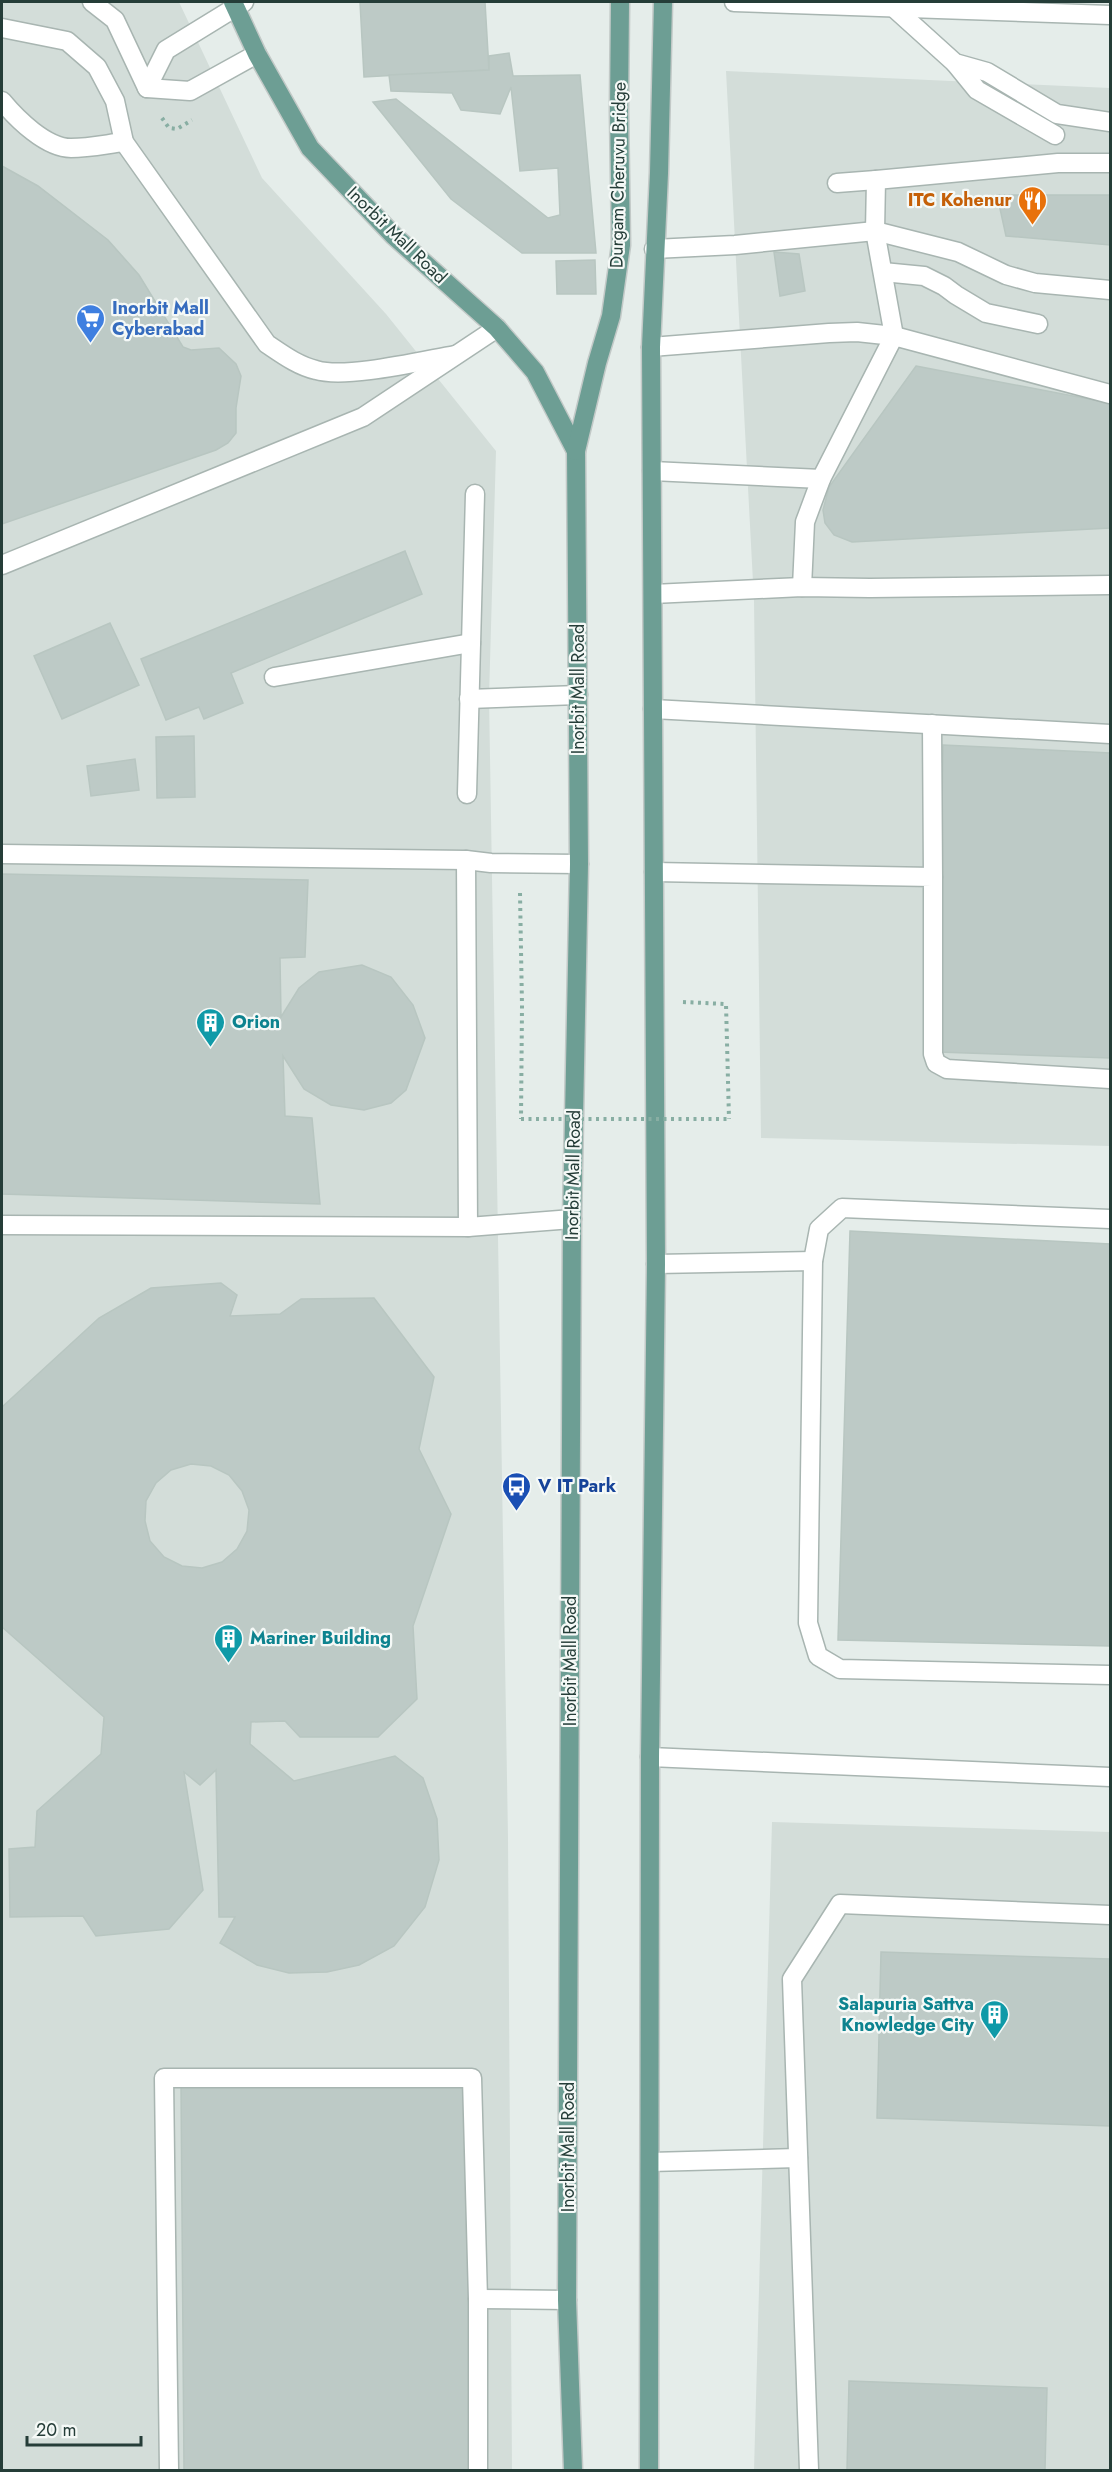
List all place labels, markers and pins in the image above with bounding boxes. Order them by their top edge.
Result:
restaurant icon: ITC Kohenur [1017,184,1049,226]
place label: ITC Kohenur [908,187,1013,213]
place label: Inorbit Mall Cyberabad [112,295,209,342]
supermarket icon: Inorbit Mall Cyberabad [75,302,107,344]
building icon: Orion [195,1006,227,1048]
place label: Orion [232,1009,280,1035]
bus stop icon: V IT Park [501,1470,533,1512]
place label: V IT Park [537,1473,617,1499]
building icon: Mariner Building [213,1622,245,1664]
place label: Mariner Building [250,1625,391,1651]
place label: Salapuria Sattva Knowledge City [838,1991,975,2038]
building icon: Salapuria Sattva Knowledge City [979,1998,1011,2040]

